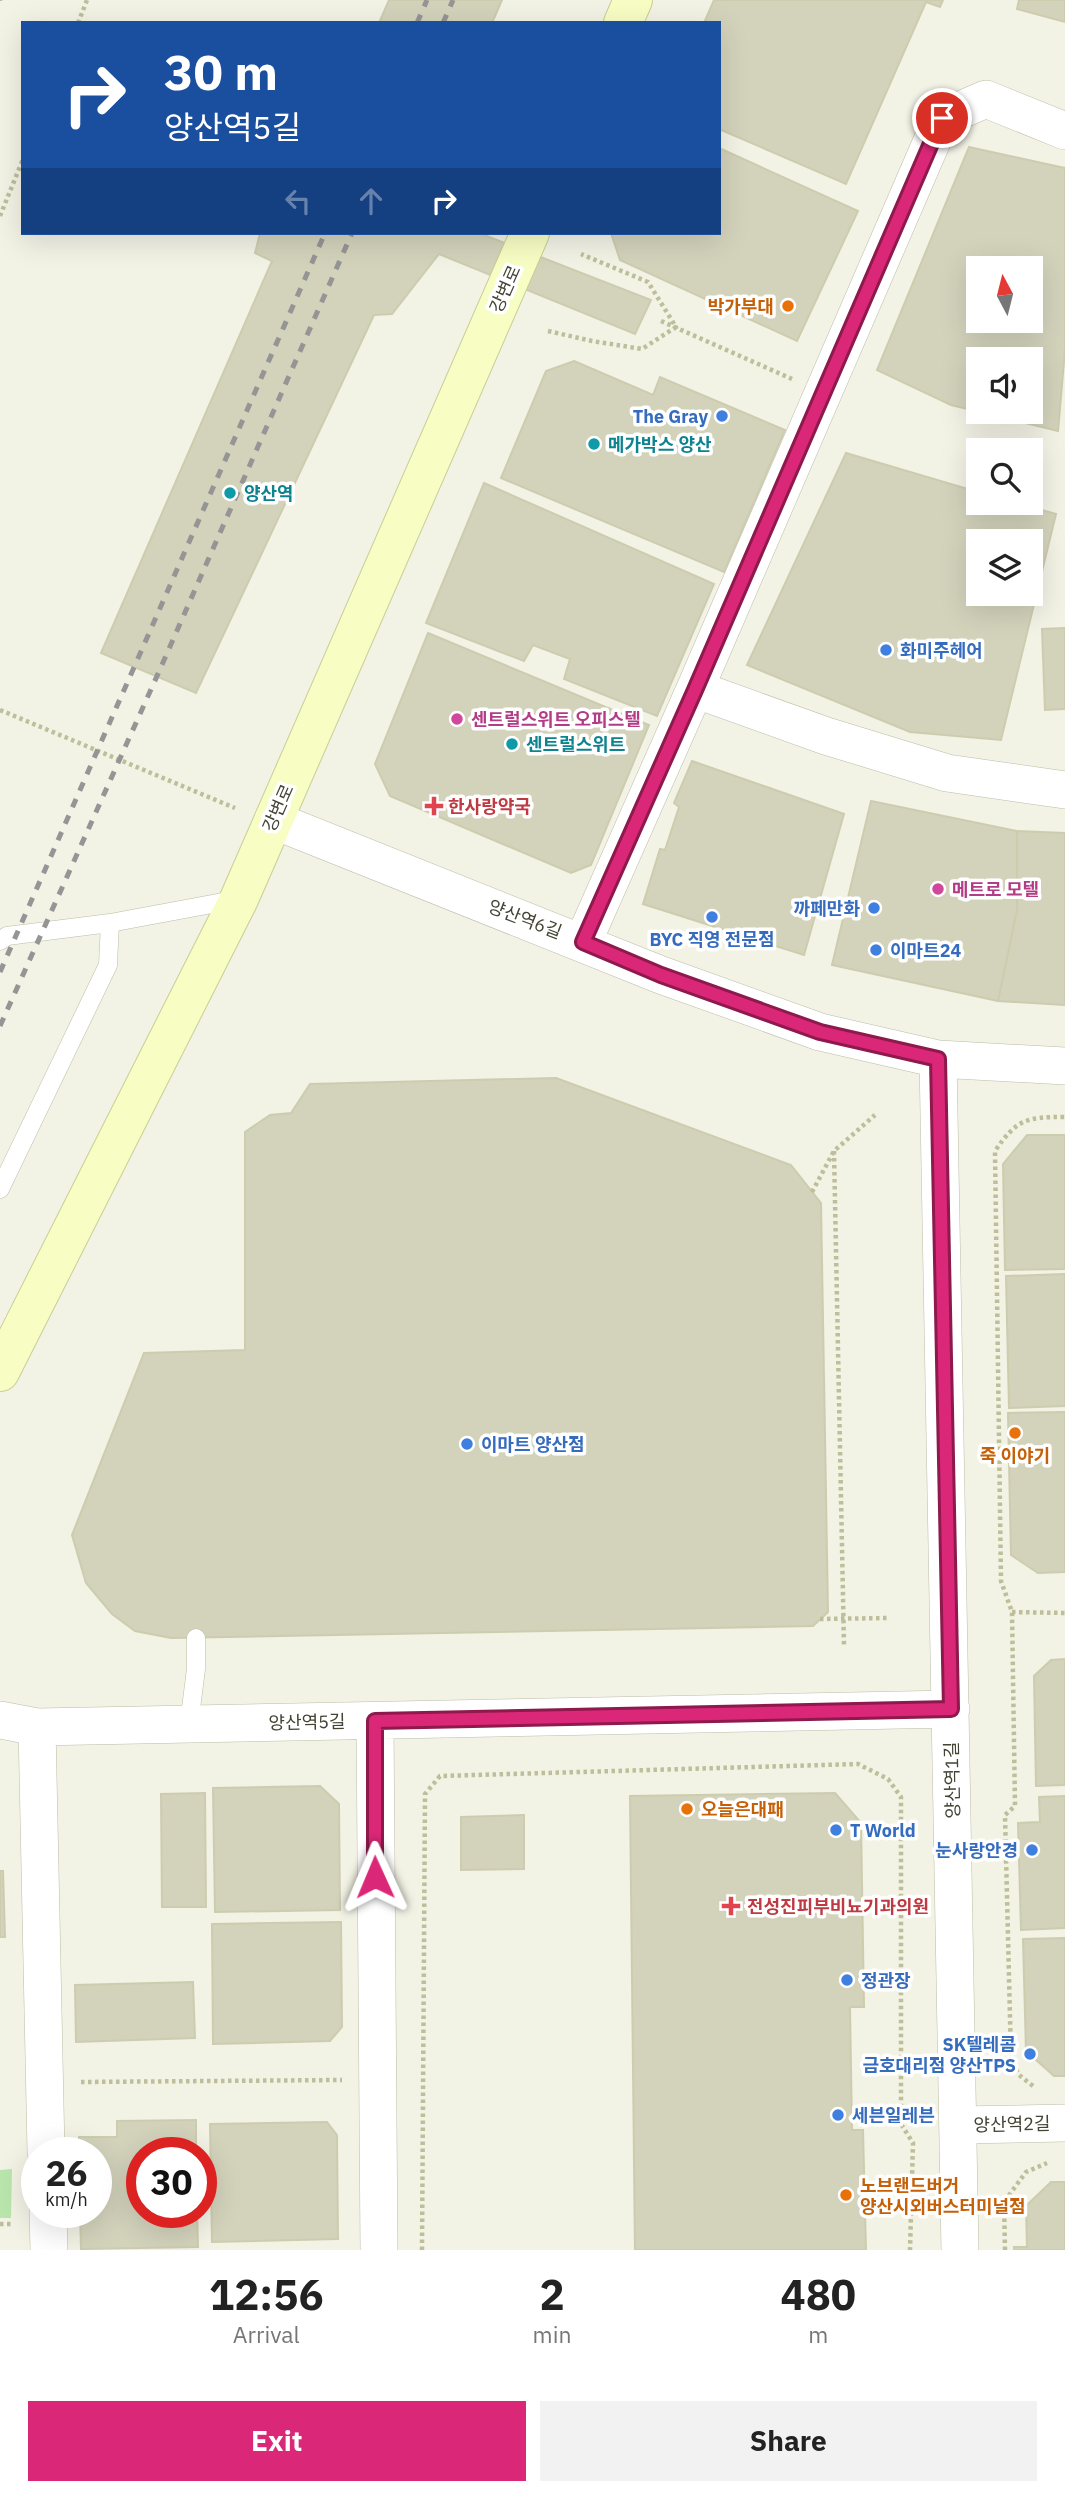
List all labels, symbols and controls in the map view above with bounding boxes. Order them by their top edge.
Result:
text: 30 m [164,40,278,103]
icon: right [49,49,140,140]
pin [912,88,972,148]
icon: arrive [923,99,961,137]
text: 양산역5길 [164,106,301,148]
icon: left [279,182,317,220]
icon: ahead [352,182,390,220]
icon: right [425,182,463,220]
north arrow [966,256,1043,332]
map controls [966,256,1043,606]
street label: 강변로 [484,262,526,316]
place label: 박가부대 [708,295,774,318]
marker: 박가부대 [780,298,796,314]
button: sound [966,347,1043,424]
place label: The Gray [633,405,708,428]
marker: The Gray [714,408,730,424]
place label: 메가박스 양산 [608,433,712,456]
marker: 메가박스 양산 [586,436,602,452]
button: search [966,438,1043,515]
place label: 양산역 [244,482,294,505]
marker: 양산역 [222,485,238,501]
button: layers [966,529,1043,606]
place label: 화미주헤어 [900,639,983,662]
marker: 화미주헤어 [878,642,894,658]
place label: 센트럴스위트 오피스텔 [471,708,641,731]
marker: 센트럴스위트 오피스텔 [449,711,465,727]
place label: 센트럴스위트 [526,733,625,756]
marker: 센트럴스위트 [504,736,520,752]
street label: 강변로 [257,781,299,835]
place label: 한사랑약국 [448,795,531,818]
marker: 한사랑약국 [426,798,442,814]
place label: 메트로 모텔 [952,878,1039,901]
marker: 메트로 모텔 [930,881,946,897]
street label: 양산역6길 [485,894,565,944]
place label: 까페만화 [794,897,860,920]
marker: 까페만화 [866,900,882,916]
marker: BYC 직영 전문점 [704,909,720,925]
place label: BYC 직영 전문점 [649,928,775,951]
place label: 이마트24 [890,939,961,962]
marker: 이마트24 [868,942,884,958]
marker: 죽 이야기 [1007,1425,1023,1441]
place label: 이마트 양산점 [481,1433,585,1456]
marker: 이마트 양산점 [459,1436,475,1452]
place label: 죽 이야기 [980,1444,1050,1467]
street label: 양산역5길 [268,1710,346,1734]
street label: 양산역1길 [940,1741,964,1819]
place label: 오늘은대패 [701,1798,784,1821]
marker: 오늘은대패 [679,1801,695,1817]
place label: T World [850,1819,916,1842]
marker: T World [828,1822,844,1838]
place label: 눈사랑안경 [935,1839,1018,1862]
position arrow [338,1840,412,1914]
marker: 눈사랑안경 [1024,1842,1040,1858]
place label: 전성진피부비뇨기과의원 [747,1895,929,1918]
marker: 전성진피부비뇨기과의원 [721,1896,741,1916]
place label: 정관장 [861,1969,911,1992]
marker: 정관장 [839,1972,855,1988]
place label: SK텔레콤 금호대리점 양산TPS [862,2033,1016,2077]
marker: SK텔레콤 금호대리점 양산TPS [1022,2046,1038,2062]
place label: 세븐일레븐 [852,2104,935,2127]
marker: 세븐일레븐 [830,2107,846,2123]
street label: 양산역2길 [973,2112,1051,2136]
speed limit sign: 30 [126,2137,217,2228]
text: 26 [45,2150,88,2196]
place label: 노브랜드버거 양산시외버스터미널점 [860,2174,1026,2218]
marker: 노브랜드버거 양산시외버스터미널점 [838,2187,854,2203]
text: km/h [45,2188,88,2211]
text: 12:56 [209,2267,324,2322]
text: 2 [539,2267,565,2322]
text: 480 [780,2267,856,2322]
text: Arrival [233,2319,300,2349]
text: min [533,2319,571,2349]
text: m [808,2319,828,2349]
button: Exit [28,2401,526,2481]
button: Share [540,2401,1037,2481]

